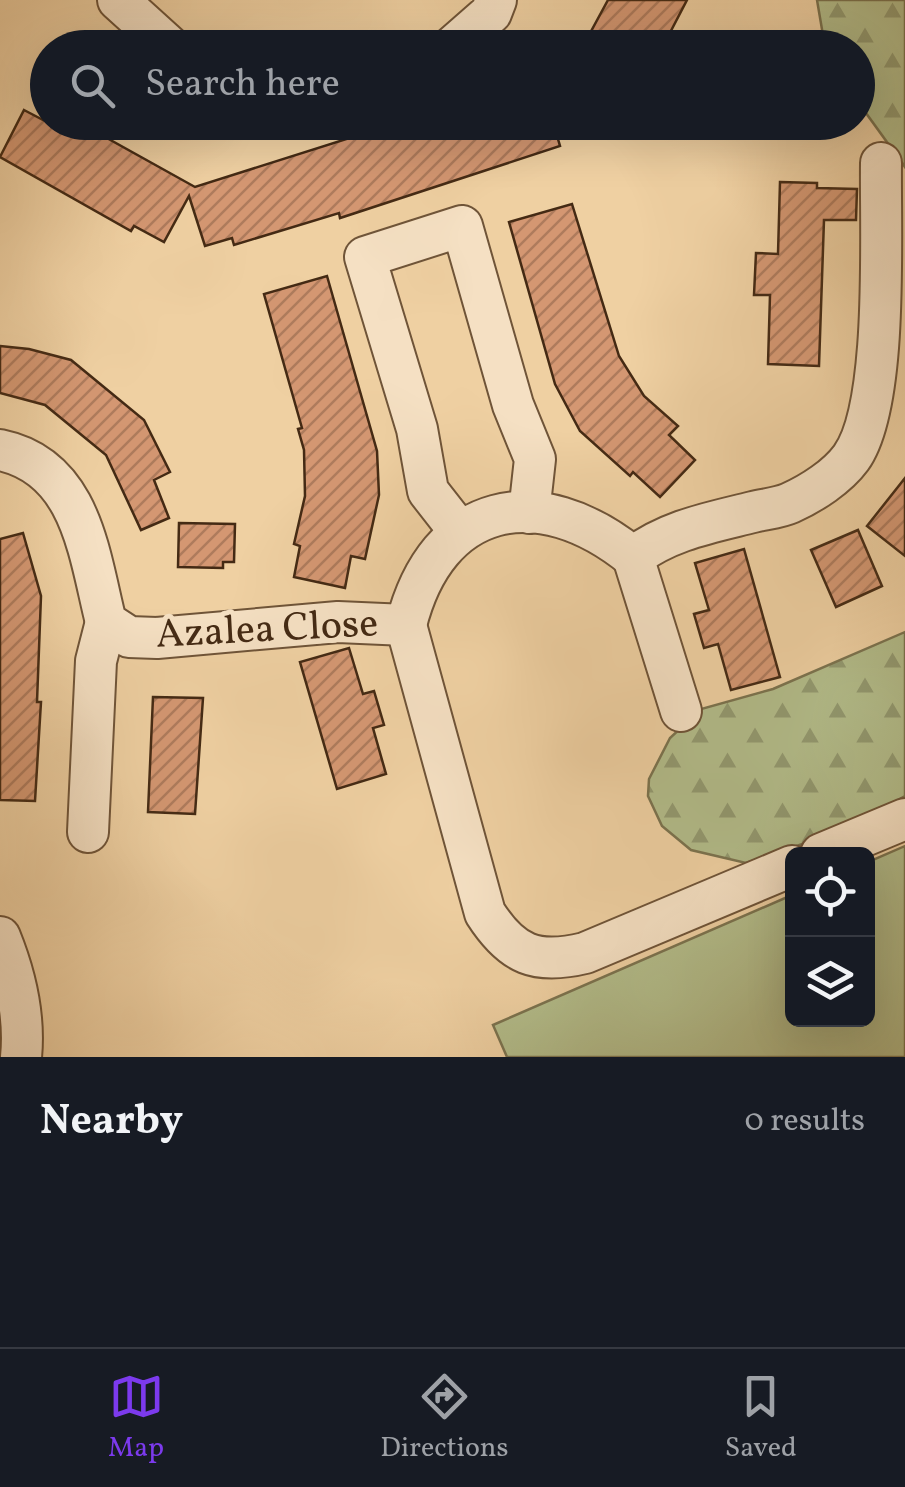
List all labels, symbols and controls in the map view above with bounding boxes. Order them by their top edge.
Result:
search box [30,30,875,140]
icon: search [65,58,120,113]
text: Search here [145,59,340,112]
street label: Azalea Close [154,597,380,665]
map controls [785,847,875,1027]
button: locate [785,847,875,937]
button: layers [785,937,875,1027]
text: Nearby [40,1093,183,1152]
text: 0 results [745,1100,865,1144]
tab: Map [108,1369,164,1468]
tab: Directions [380,1369,509,1468]
tab: Saved [725,1369,797,1468]

